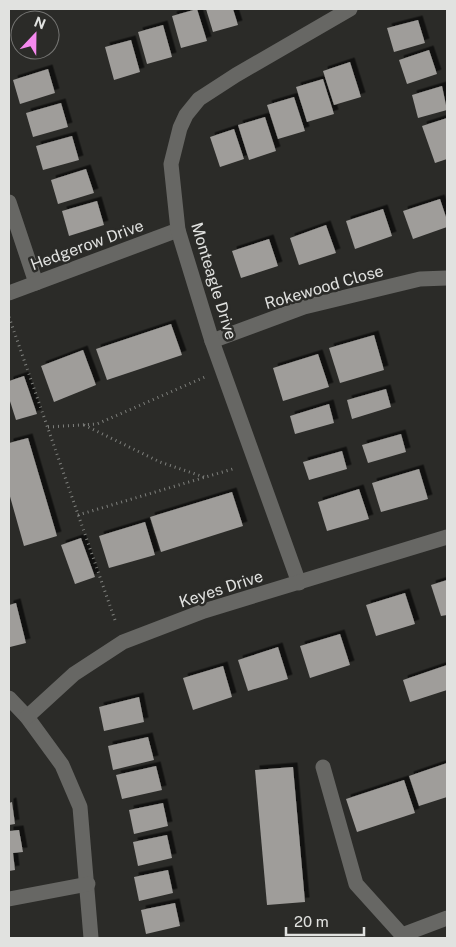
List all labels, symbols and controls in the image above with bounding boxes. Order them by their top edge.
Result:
north arrow [10,10,60,60]
text: N [32,13,48,32]
street label: Hedgerow Drive [28,216,146,274]
street label: Monteagle Drive [187,220,241,342]
street label: Rokewood Close [262,261,386,313]
street label: Keyes Drive [177,567,265,611]
scale bar [286,904,364,936]
text: 20 m [294,913,329,930]

